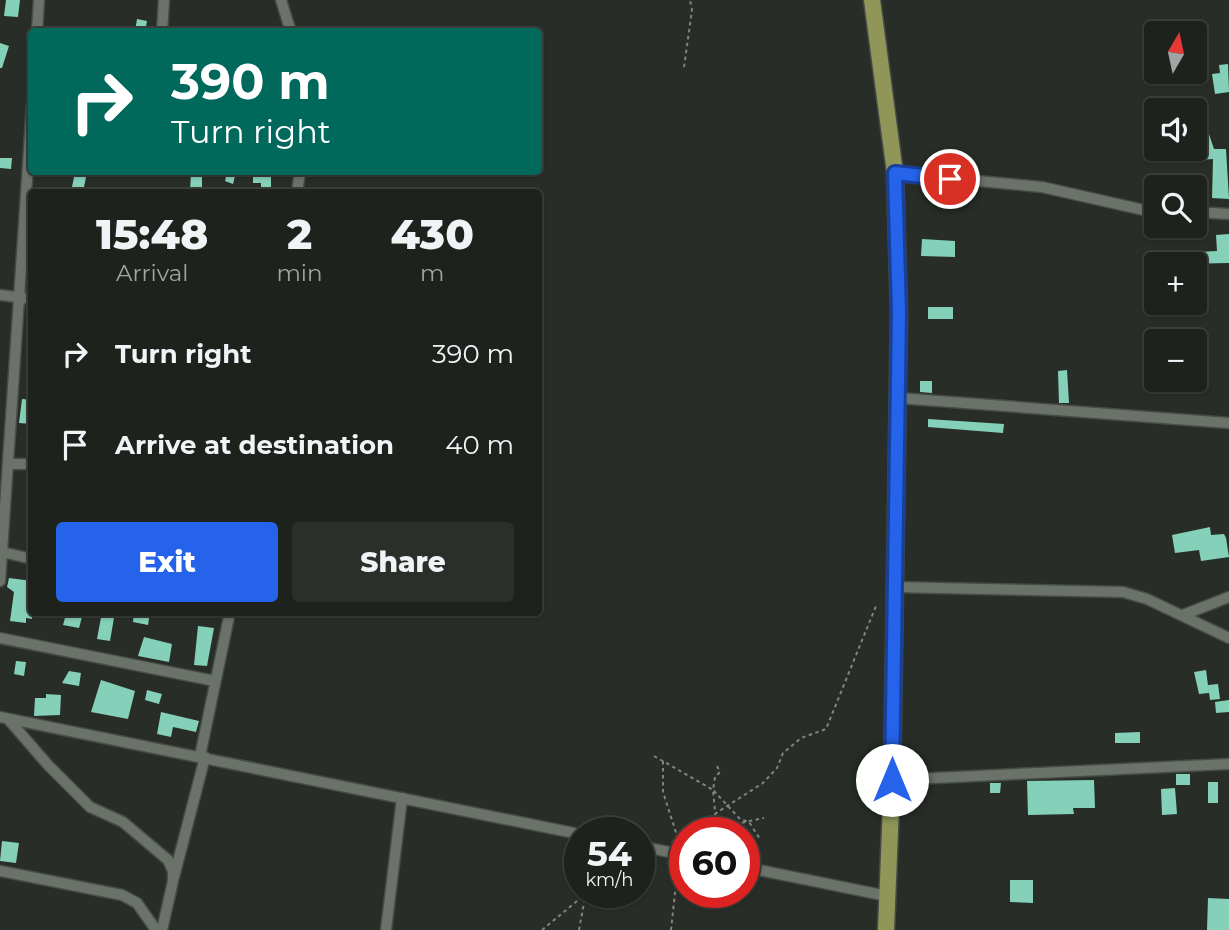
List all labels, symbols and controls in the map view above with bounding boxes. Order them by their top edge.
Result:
north arrow [1144,21,1208,84]
map controls [1144,21,1207,392]
text: 390 m [171,52,330,111]
icon: right [56,56,147,147]
button: sound [1144,98,1207,161]
text: Turn right [171,112,331,151]
pin [920,149,980,209]
icon: arrive [931,160,969,198]
button: search [1144,175,1207,238]
text: 15:48 [96,208,208,260]
text: 2 [287,208,312,260]
text: 430 [391,208,474,260]
button: + [1144,252,1207,315]
text: Arrival [116,259,188,287]
text: min [276,259,323,287]
text: m [420,259,444,287]
button: − [1144,329,1207,392]
icon: right [56,335,94,373]
text: Turn right [115,338,251,370]
text: 390 m [432,338,514,370]
icon: arrive [56,426,94,464]
text: Arrive at destination [115,429,394,461]
text: 40 m [445,429,514,461]
button: Exit [56,522,278,602]
button: Share [292,522,514,602]
position arrow [855,743,929,817]
speed limit sign: 60 [669,817,760,908]
text: 54 [587,832,632,875]
text: km/h [585,869,634,891]

